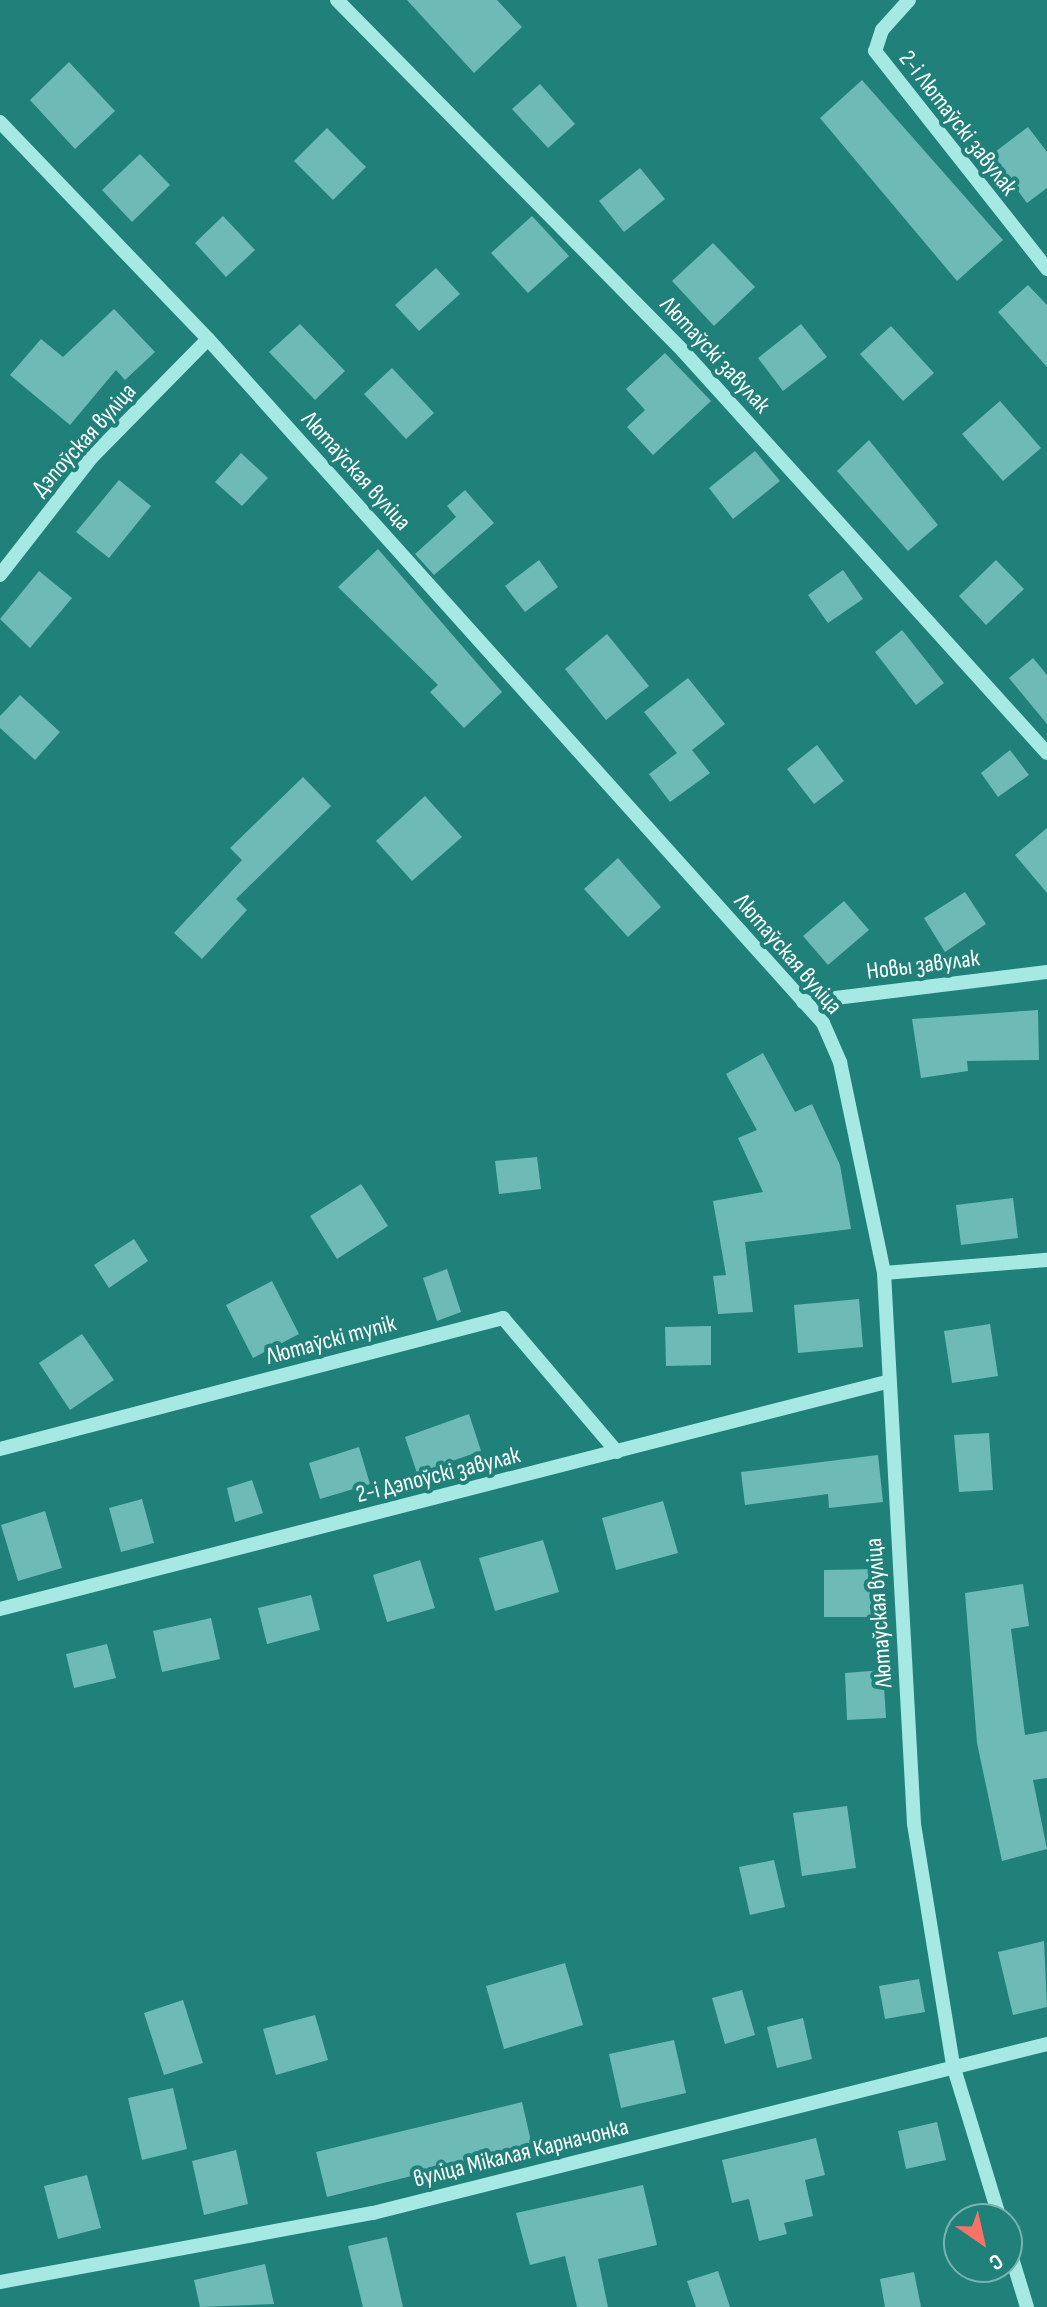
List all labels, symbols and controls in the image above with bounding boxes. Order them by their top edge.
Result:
street label: 2-і Лютаўскі завулак [893,45,1023,201]
street label: Лютаўскі завулак [654,291,776,419]
street label: Дэпоўская вуліца [26,377,142,503]
street label: Лютаўская вуліца [295,406,417,536]
street label: Лютаўская вуліца [728,888,848,1020]
street label: Новы завулак [865,944,981,986]
street label: Лютаўскі тупік [263,1309,399,1371]
street label: 2-і Дэпоўскі завулак [353,1441,523,1509]
street label: Лютаўская вуліца [859,1537,899,1689]
street label: вуліца Мікалая Карначонка [411,2112,631,2194]
north arrow [943,2203,1023,2283]
text: С [983,2247,1008,2276]

